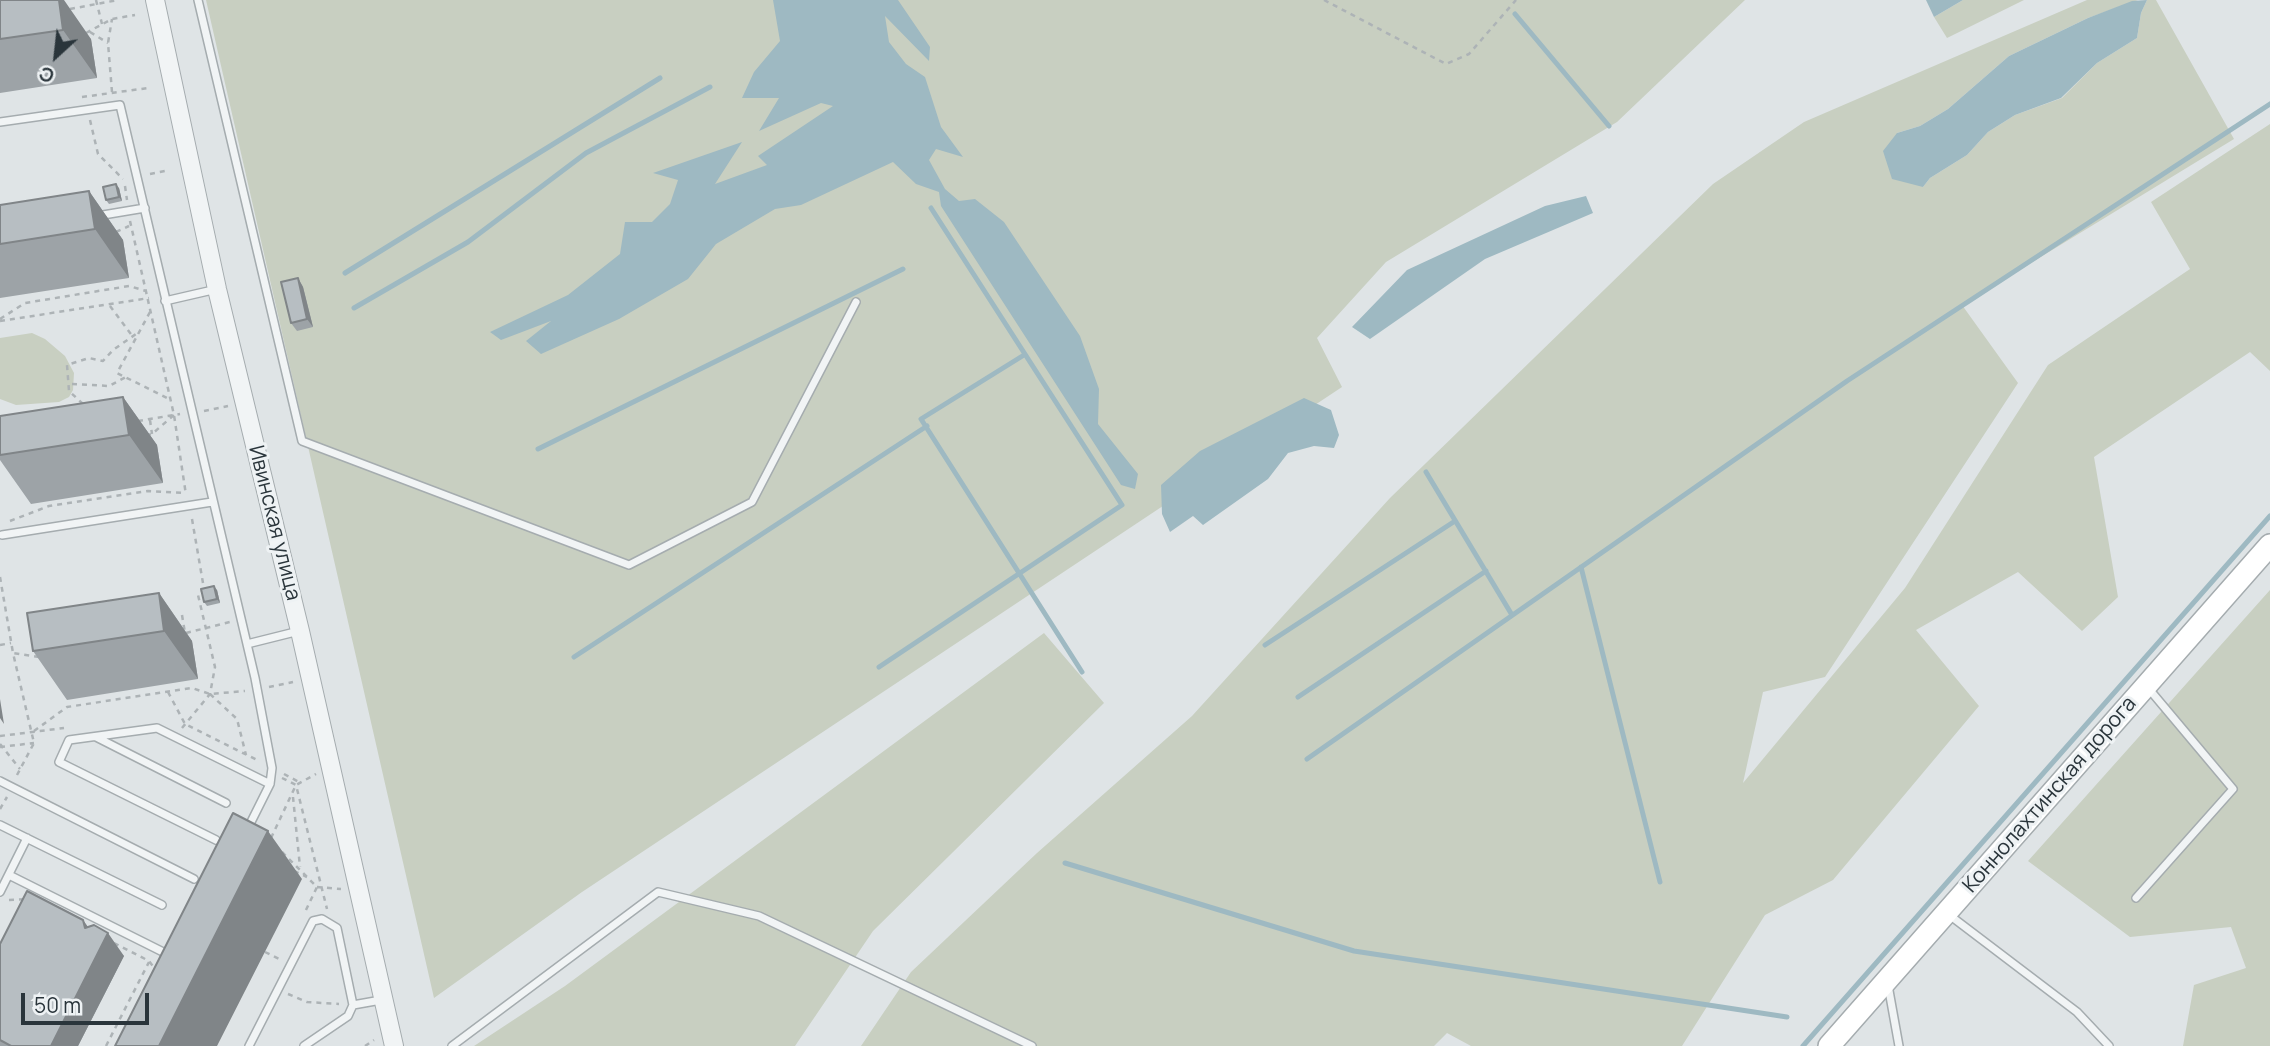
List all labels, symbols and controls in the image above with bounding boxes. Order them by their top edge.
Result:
north arrow [21,21,91,91]
text: С [34,60,59,89]
street label: Ивинская улица [243,443,305,603]
street label: Коннолахтинская дорога [1958,692,2142,898]
scale bar [24,979,152,1023]
text: 50 m [34,991,81,1019]

